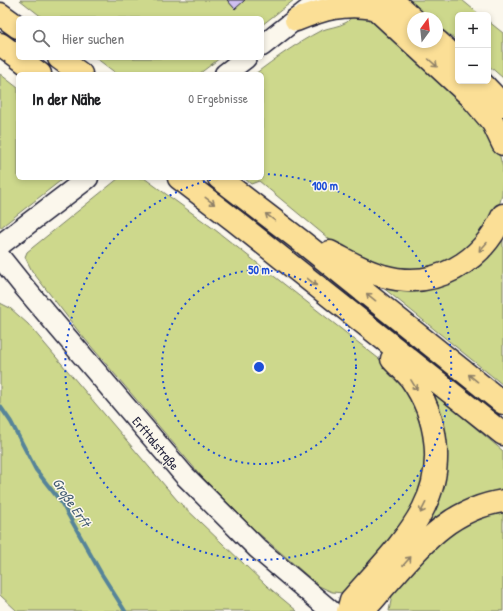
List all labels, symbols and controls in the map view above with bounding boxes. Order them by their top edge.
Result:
north arrow [407,12,443,48]
map controls [455,12,491,84]
button: + [455,12,491,48]
search box [16,16,264,60]
icon: search [30,27,52,49]
text: Hier suchen [62,28,124,49]
button: − [455,48,491,84]
one-way arrow [428,58,438,67]
text: In der Nähe [32,87,101,110]
text: 0 Ergebnisse [188,89,248,107]
text: 100 m [312,177,338,194]
one-way arrow [204,197,215,206]
one-way arrow [265,213,276,221]
one-way arrow [478,242,487,253]
text: 50 m [248,261,270,278]
one-way arrow [307,277,318,286]
one-way arrow [366,293,377,301]
centre of rings [252,360,266,374]
one-way arrow [467,374,478,383]
one-way arrow [410,379,418,390]
street label: Erfttalstraße [128,412,184,474]
water label: Große Erft [48,474,97,533]
one-way arrow [419,502,426,514]
one-way arrow [403,556,412,567]

